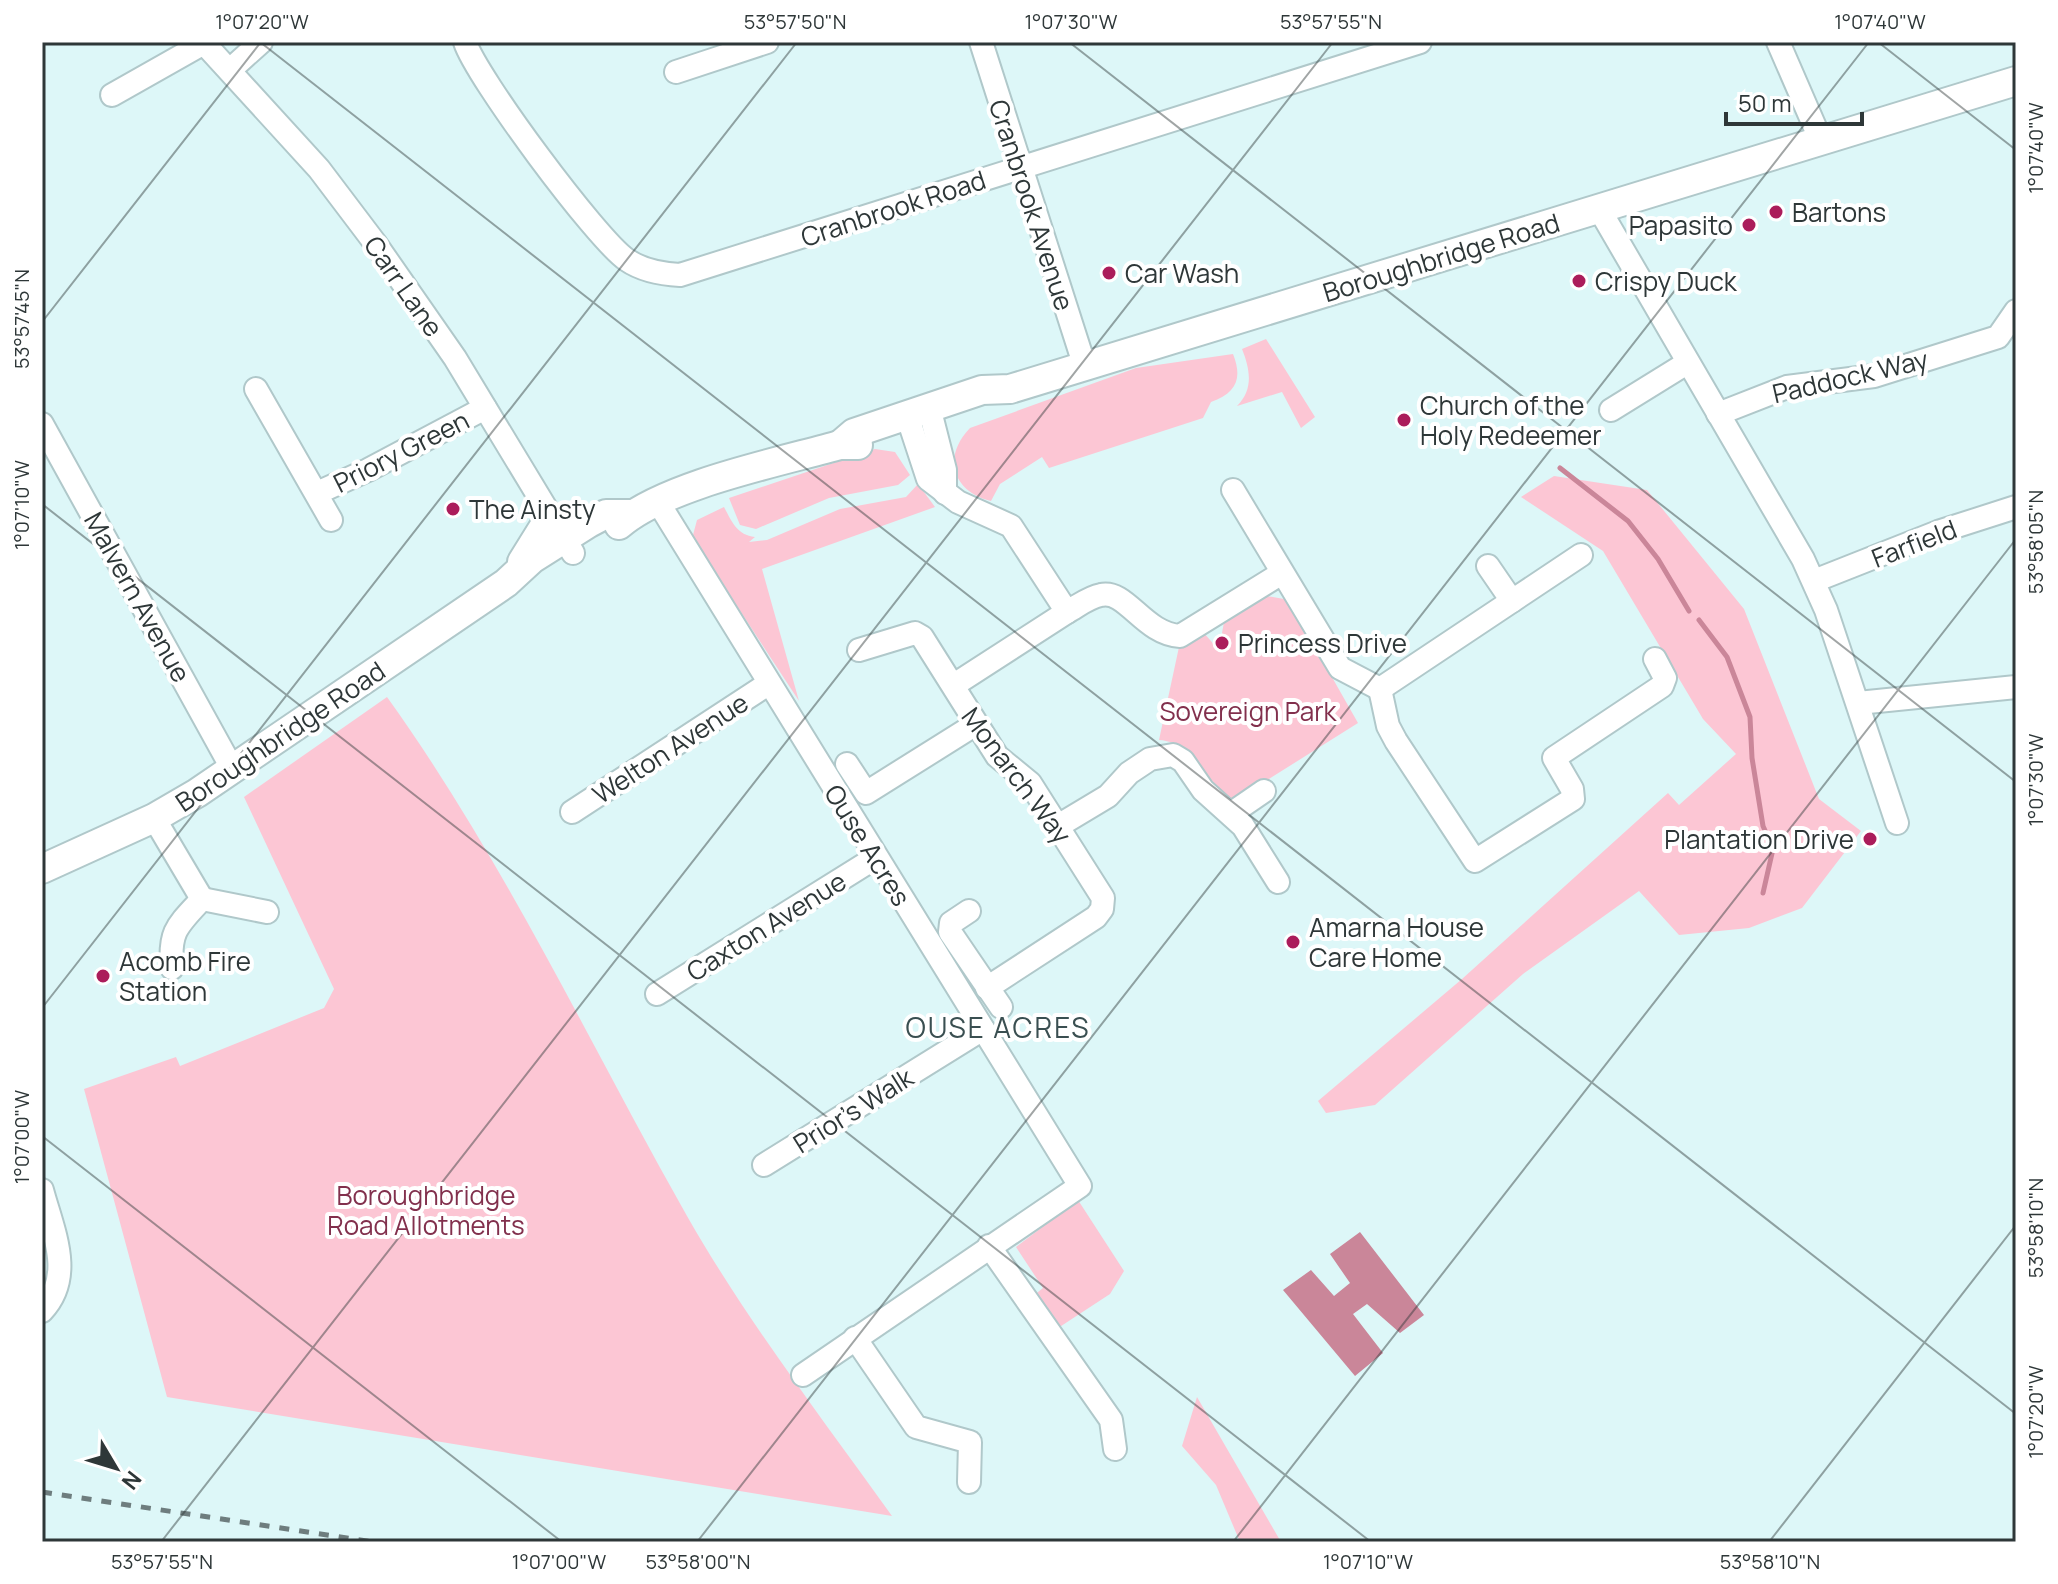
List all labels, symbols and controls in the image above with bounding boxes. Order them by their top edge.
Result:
text: 1°07'20"W [215,8,309,35]
text: 53°57'50"N [744,8,846,35]
text: 1°07'30"W [1024,8,1118,35]
text: 53°57'55"N [1280,8,1382,35]
text: 1°07'40"W [1834,8,1926,35]
scale bar [1726,76,1862,126]
text: 50 m [1738,86,1792,119]
street label: Cranbrook Avenue [981,95,1083,315]
text: 1°07'40"W [2022,102,2049,194]
street label: Cranbrook Road [796,161,990,255]
place label: Bartons [1792,194,1886,230]
marker: Bartons [1767,203,1785,221]
street label: Boroughbridge Road [1318,204,1564,310]
place label: Papasito [1629,207,1733,243]
marker: Papasito [1740,216,1758,234]
street label: Carr Lane [356,228,452,344]
place label: Car Wash [1125,255,1239,291]
place label: Crispy Duck [1595,263,1738,299]
marker: Car Wash [1100,264,1118,282]
text: 53°57'45"N [8,269,35,369]
marker: Crispy Duck [1570,272,1588,290]
street label: Paddock Way [1769,341,1932,411]
place label: Church of the Holy Redeemer [1420,387,1602,453]
street label: Priory Green [327,401,475,501]
marker: Church of the Holy Redeemer [1395,411,1413,429]
text: 1°07'10"W [8,460,35,550]
text: 53°58'05"N [2022,490,2049,594]
place label: The Ainsty [469,491,596,527]
marker: The Ainsty [444,500,462,518]
street label: Malvern Avenue [76,505,200,689]
street label: Farfield [1866,510,1962,576]
place label: Princess Drive [1238,625,1407,661]
marker: Princess Drive [1213,634,1231,652]
street label: Boroughbridge Road [168,652,392,820]
street label: Welton Avenue [585,684,755,812]
park label: Sovereign Park [1160,693,1338,729]
street label: Monarch Way [954,700,1080,851]
text: 1°07'30"W [2022,733,2049,827]
street label: Ouse Acres [816,777,920,913]
place label: Plantation Drive [1664,821,1854,857]
marker: Plantation Drive [1861,830,1879,848]
street label: Caxton Avenue [679,863,853,989]
place label: Amarna House Care Home [1309,909,1484,975]
marker: Amarna House Care Home [1284,933,1302,951]
place label: Acomb Fire Station [119,943,251,1009]
marker: Acomb Fire Station [94,967,112,985]
district label: OUSE ACRES [905,1008,1091,1046]
street label: Prior's Walk [786,1058,921,1161]
text: 1°07'00"W [8,1090,35,1184]
park label: Boroughbridge Road Allotments [327,1177,525,1243]
text: 53°58'10"N [2022,1178,2049,1278]
text: 1°07'20"W [2022,1365,2049,1459]
north arrow [76,1428,156,1508]
text: N [115,1465,148,1496]
text: 53°57'55"N [111,1548,213,1575]
text: 1°07'00"W [512,1548,606,1575]
text: 53°58'00"N [646,1548,750,1575]
text: 1°07'10"W [1323,1548,1413,1575]
text: 53°58'10"N [1720,1548,1820,1575]

